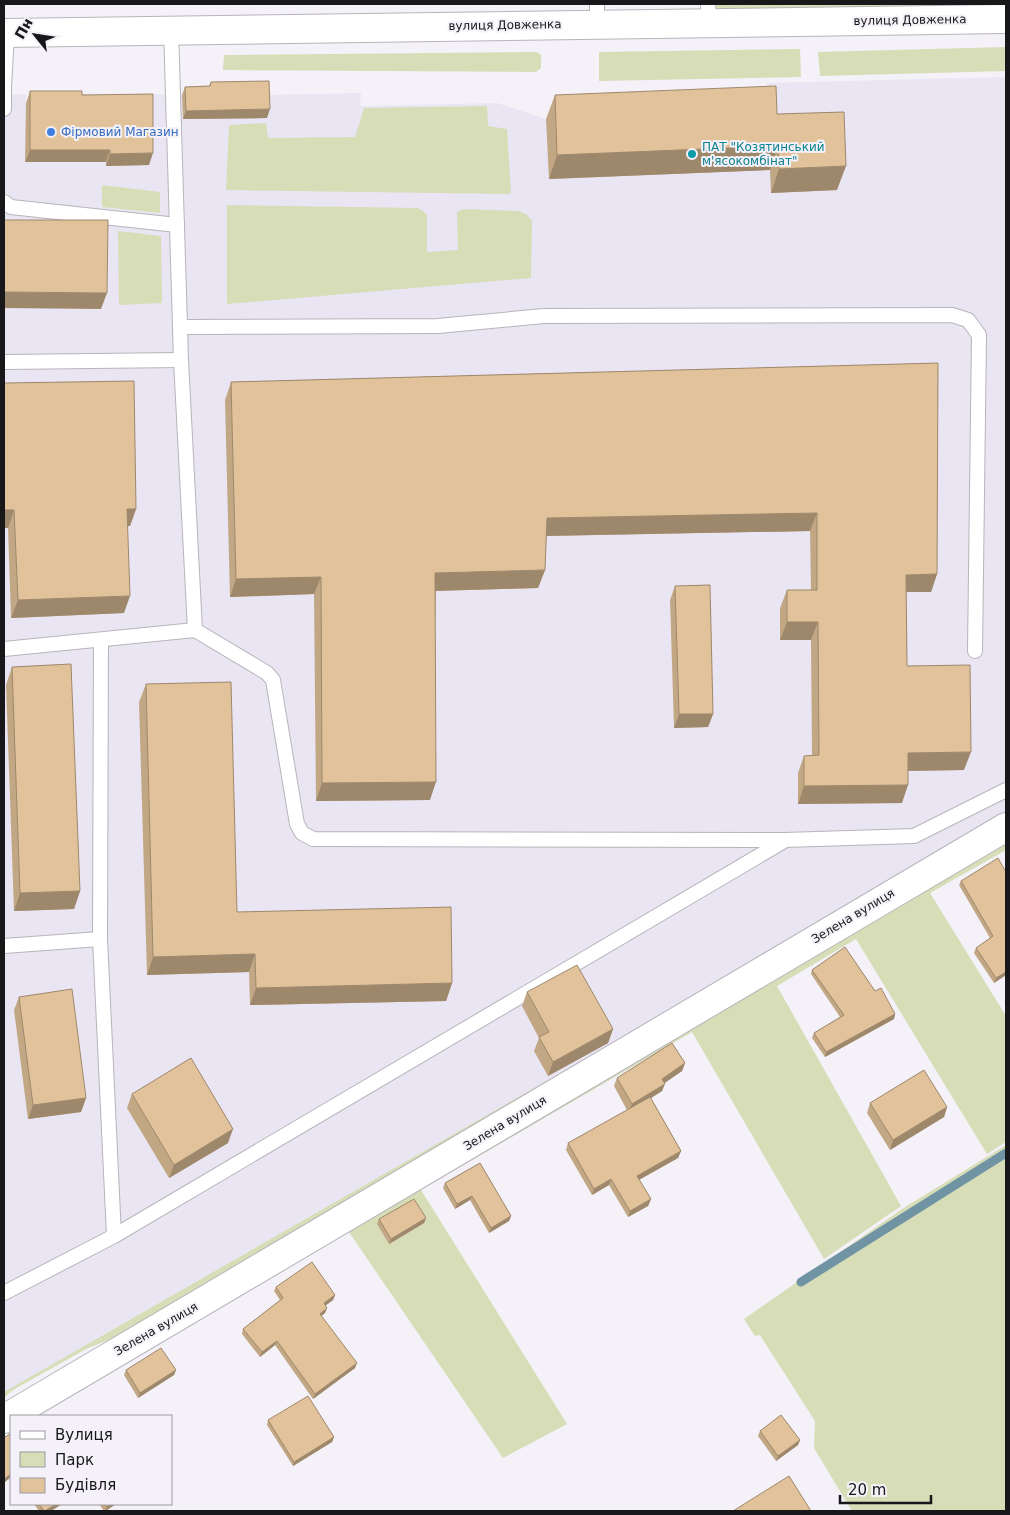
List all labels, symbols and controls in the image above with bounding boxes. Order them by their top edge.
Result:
north arrow [10,10,60,60]
street label: вулиця Довженка [853,12,967,28]
text: Пн [11,15,36,42]
street label: вулиця Довженка [448,17,562,33]
place label: Фірмовий Магазин [61,125,179,139]
marker: Фірмовий Магазин [45,126,57,138]
place label: ПАТ "Козятинський м'ясокомбінат" [702,140,825,168]
marker: ПАТ "Козятинський м'ясокомбінат" [686,148,698,160]
street label: Зелена вулиця [809,886,897,946]
street label: Зелена вулиця [461,1093,549,1153]
street label: Зелена вулиця [112,1299,200,1359]
legend [10,1415,172,1505]
text: Вулиця [55,1426,113,1444]
text: Парк [55,1451,94,1469]
scale bar [840,1472,931,1504]
text: Будівля [55,1476,116,1494]
text: 20 m [848,1481,886,1499]

